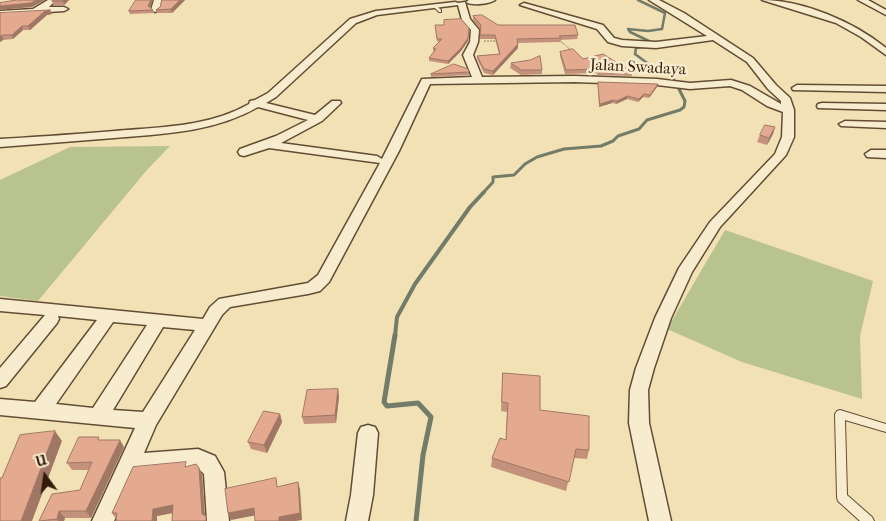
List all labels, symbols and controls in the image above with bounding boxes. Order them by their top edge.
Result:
street label: Jalan Swadaya [589,56,687,80]
north arrow [20,451,70,501]
text: U [34,451,49,471]

